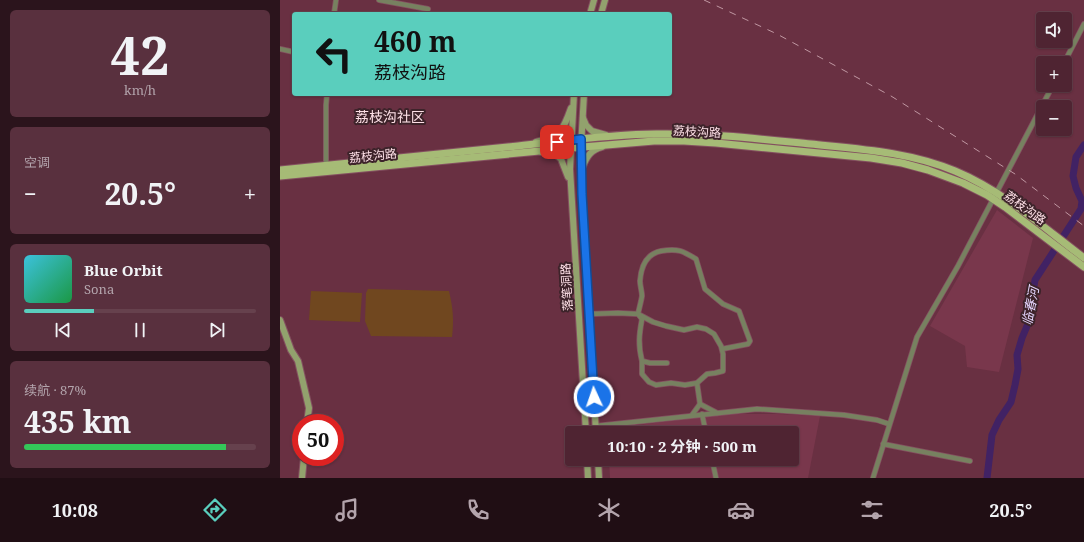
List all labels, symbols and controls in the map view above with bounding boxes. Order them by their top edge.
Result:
map controls [1036,12,1072,136]
button: sound [1036,12,1072,48]
text: 42 [111,19,169,90]
text: 460 m [374,22,456,60]
icon: left [308,28,360,80]
button: + [1036,56,1072,92]
text: 荔枝沟路 [374,60,446,84]
text: km/h [124,81,156,99]
button: − [1036,100,1072,136]
district label: 荔枝沟社区 [355,107,425,126]
street label: 荔枝沟路 [673,122,721,141]
pin [540,125,574,159]
icon: arrive [546,131,568,153]
street label: 荔枝沟路 [348,145,398,166]
text: 空调 [24,153,50,171]
text: 20.5° [104,173,176,214]
text: − [24,178,37,208]
text: + [244,178,256,208]
street label: 荔枝沟路 [1001,187,1050,229]
text: Blue Orbit [84,260,163,280]
street label: 落笔洞路 [557,263,576,311]
text: Sona [84,280,114,298]
water label: 临春河 [1017,282,1043,327]
icon: previous [52,319,74,341]
icon: pause [129,319,151,341]
icon: next [206,319,228,341]
position arrow [573,376,615,418]
text: 续航 · 87% [24,381,86,399]
text: 435 km [24,401,131,442]
speed limit sign: 50 [292,414,344,466]
text: 10:10 · 2 分钟 · 500 m [607,436,757,456]
icon: directions [201,496,229,524]
icon: music [333,496,361,524]
icon: phone [464,496,492,524]
icon: climate [595,496,623,524]
icon: car [727,496,755,524]
icon: filters [858,496,886,524]
text: 10:08 [52,498,98,522]
text: 20.5° [989,498,1032,522]

